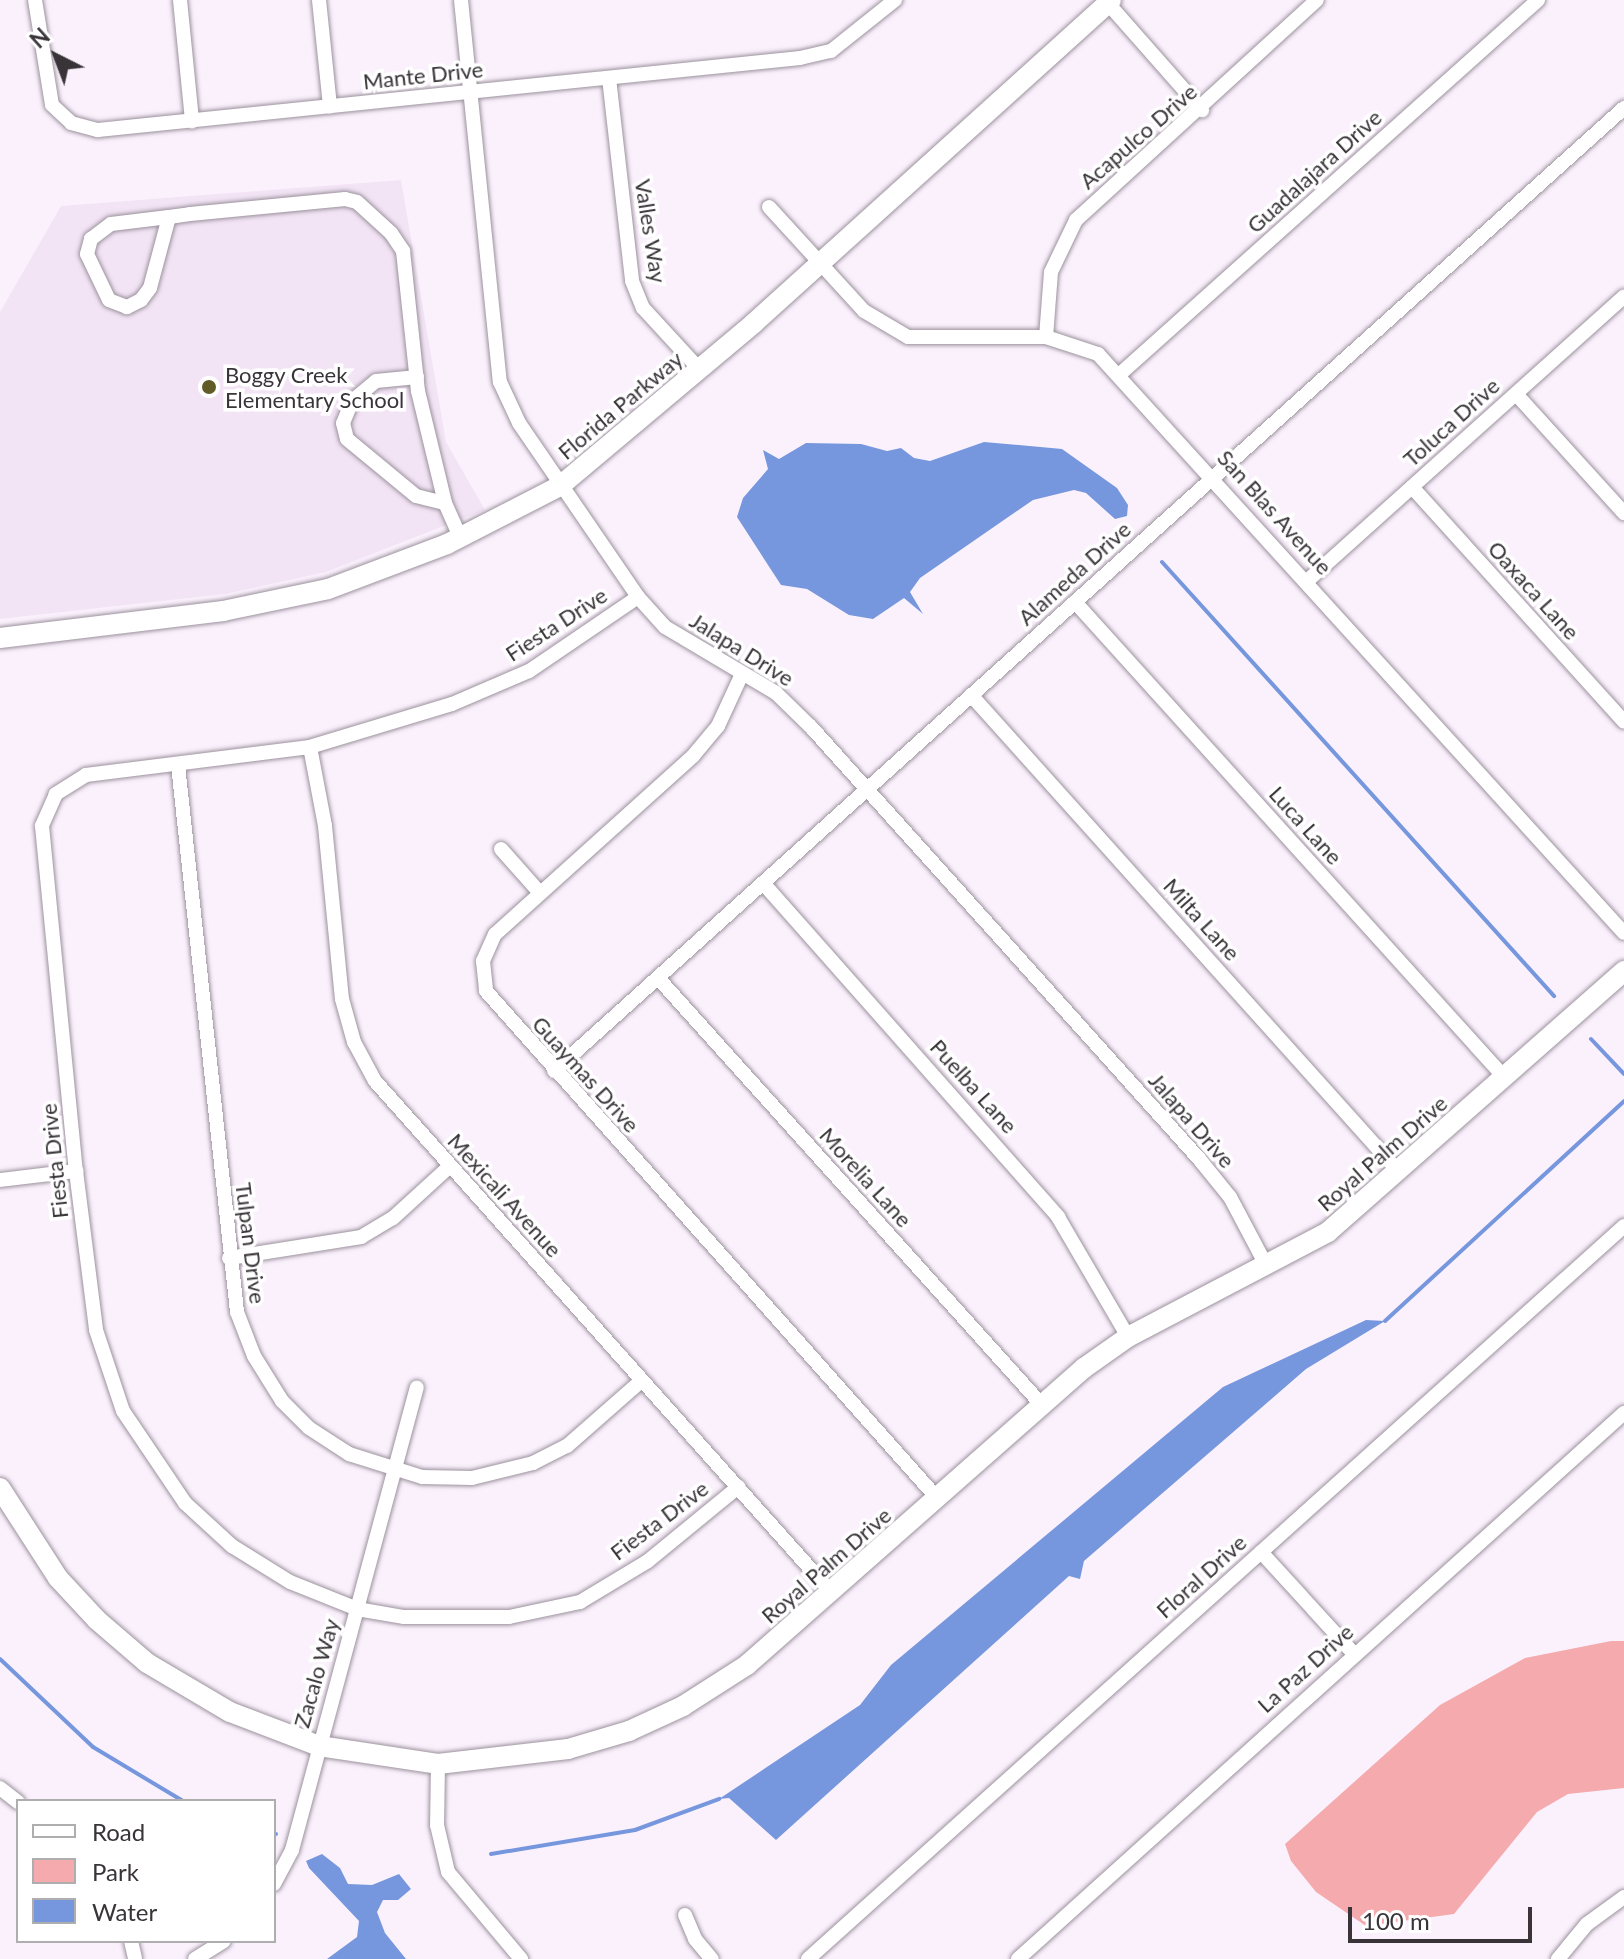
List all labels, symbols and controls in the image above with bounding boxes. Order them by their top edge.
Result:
north arrow [16,16,96,96]
text: N [24,22,55,54]
street label: Mante Drive [362,56,484,94]
street label: Acapulco Drive [1074,78,1202,194]
street label: Guadalajara Drive [1241,104,1387,238]
street label: Valles Way [630,177,672,285]
street label: Florida Parkway [552,345,688,465]
place label: Boggy Creek Elementary School [225,361,405,412]
street label: Toluca Drive [1398,372,1504,472]
marker: Boggy Creek Elementary School [200,378,218,396]
street label: San Blas Avenue [1212,444,1338,580]
street label: Alameda Drive [1012,516,1136,630]
street label: Oaxaca Lane [1483,535,1585,645]
street label: Fiesta Drive [500,581,612,667]
street label: Jalapa Drive [685,607,799,691]
street label: Luca Lane [1264,780,1348,870]
street label: Milta Lane [1158,873,1246,965]
street label: Guaymas Drive [527,1011,645,1137]
street label: Puelba Lane [925,1034,1023,1138]
street label: Jalapa Drive [1144,1067,1240,1173]
street label: Royal Palm Drive [1312,1089,1452,1217]
street label: Fiesta Drive [35,1102,73,1220]
street label: Morelia Lane [814,1122,918,1232]
street label: Mexicali Avenue [442,1127,568,1263]
street label: Tulpan Drive [230,1181,272,1305]
street label: Fiesta Drive [605,1475,713,1565]
street label: Royal Palm Drive [756,1501,896,1629]
street label: Floral Drive [1151,1529,1251,1623]
street label: Zacalo Way [288,1615,344,1731]
street label: La Paz Drive [1252,1618,1358,1718]
legend [16,1799,276,1943]
text: Road [92,1817,145,1846]
text: Park [92,1857,139,1886]
scale bar [1352,1891,1536,1941]
text: Water [92,1897,157,1926]
text: 100 m [1362,1906,1430,1935]

